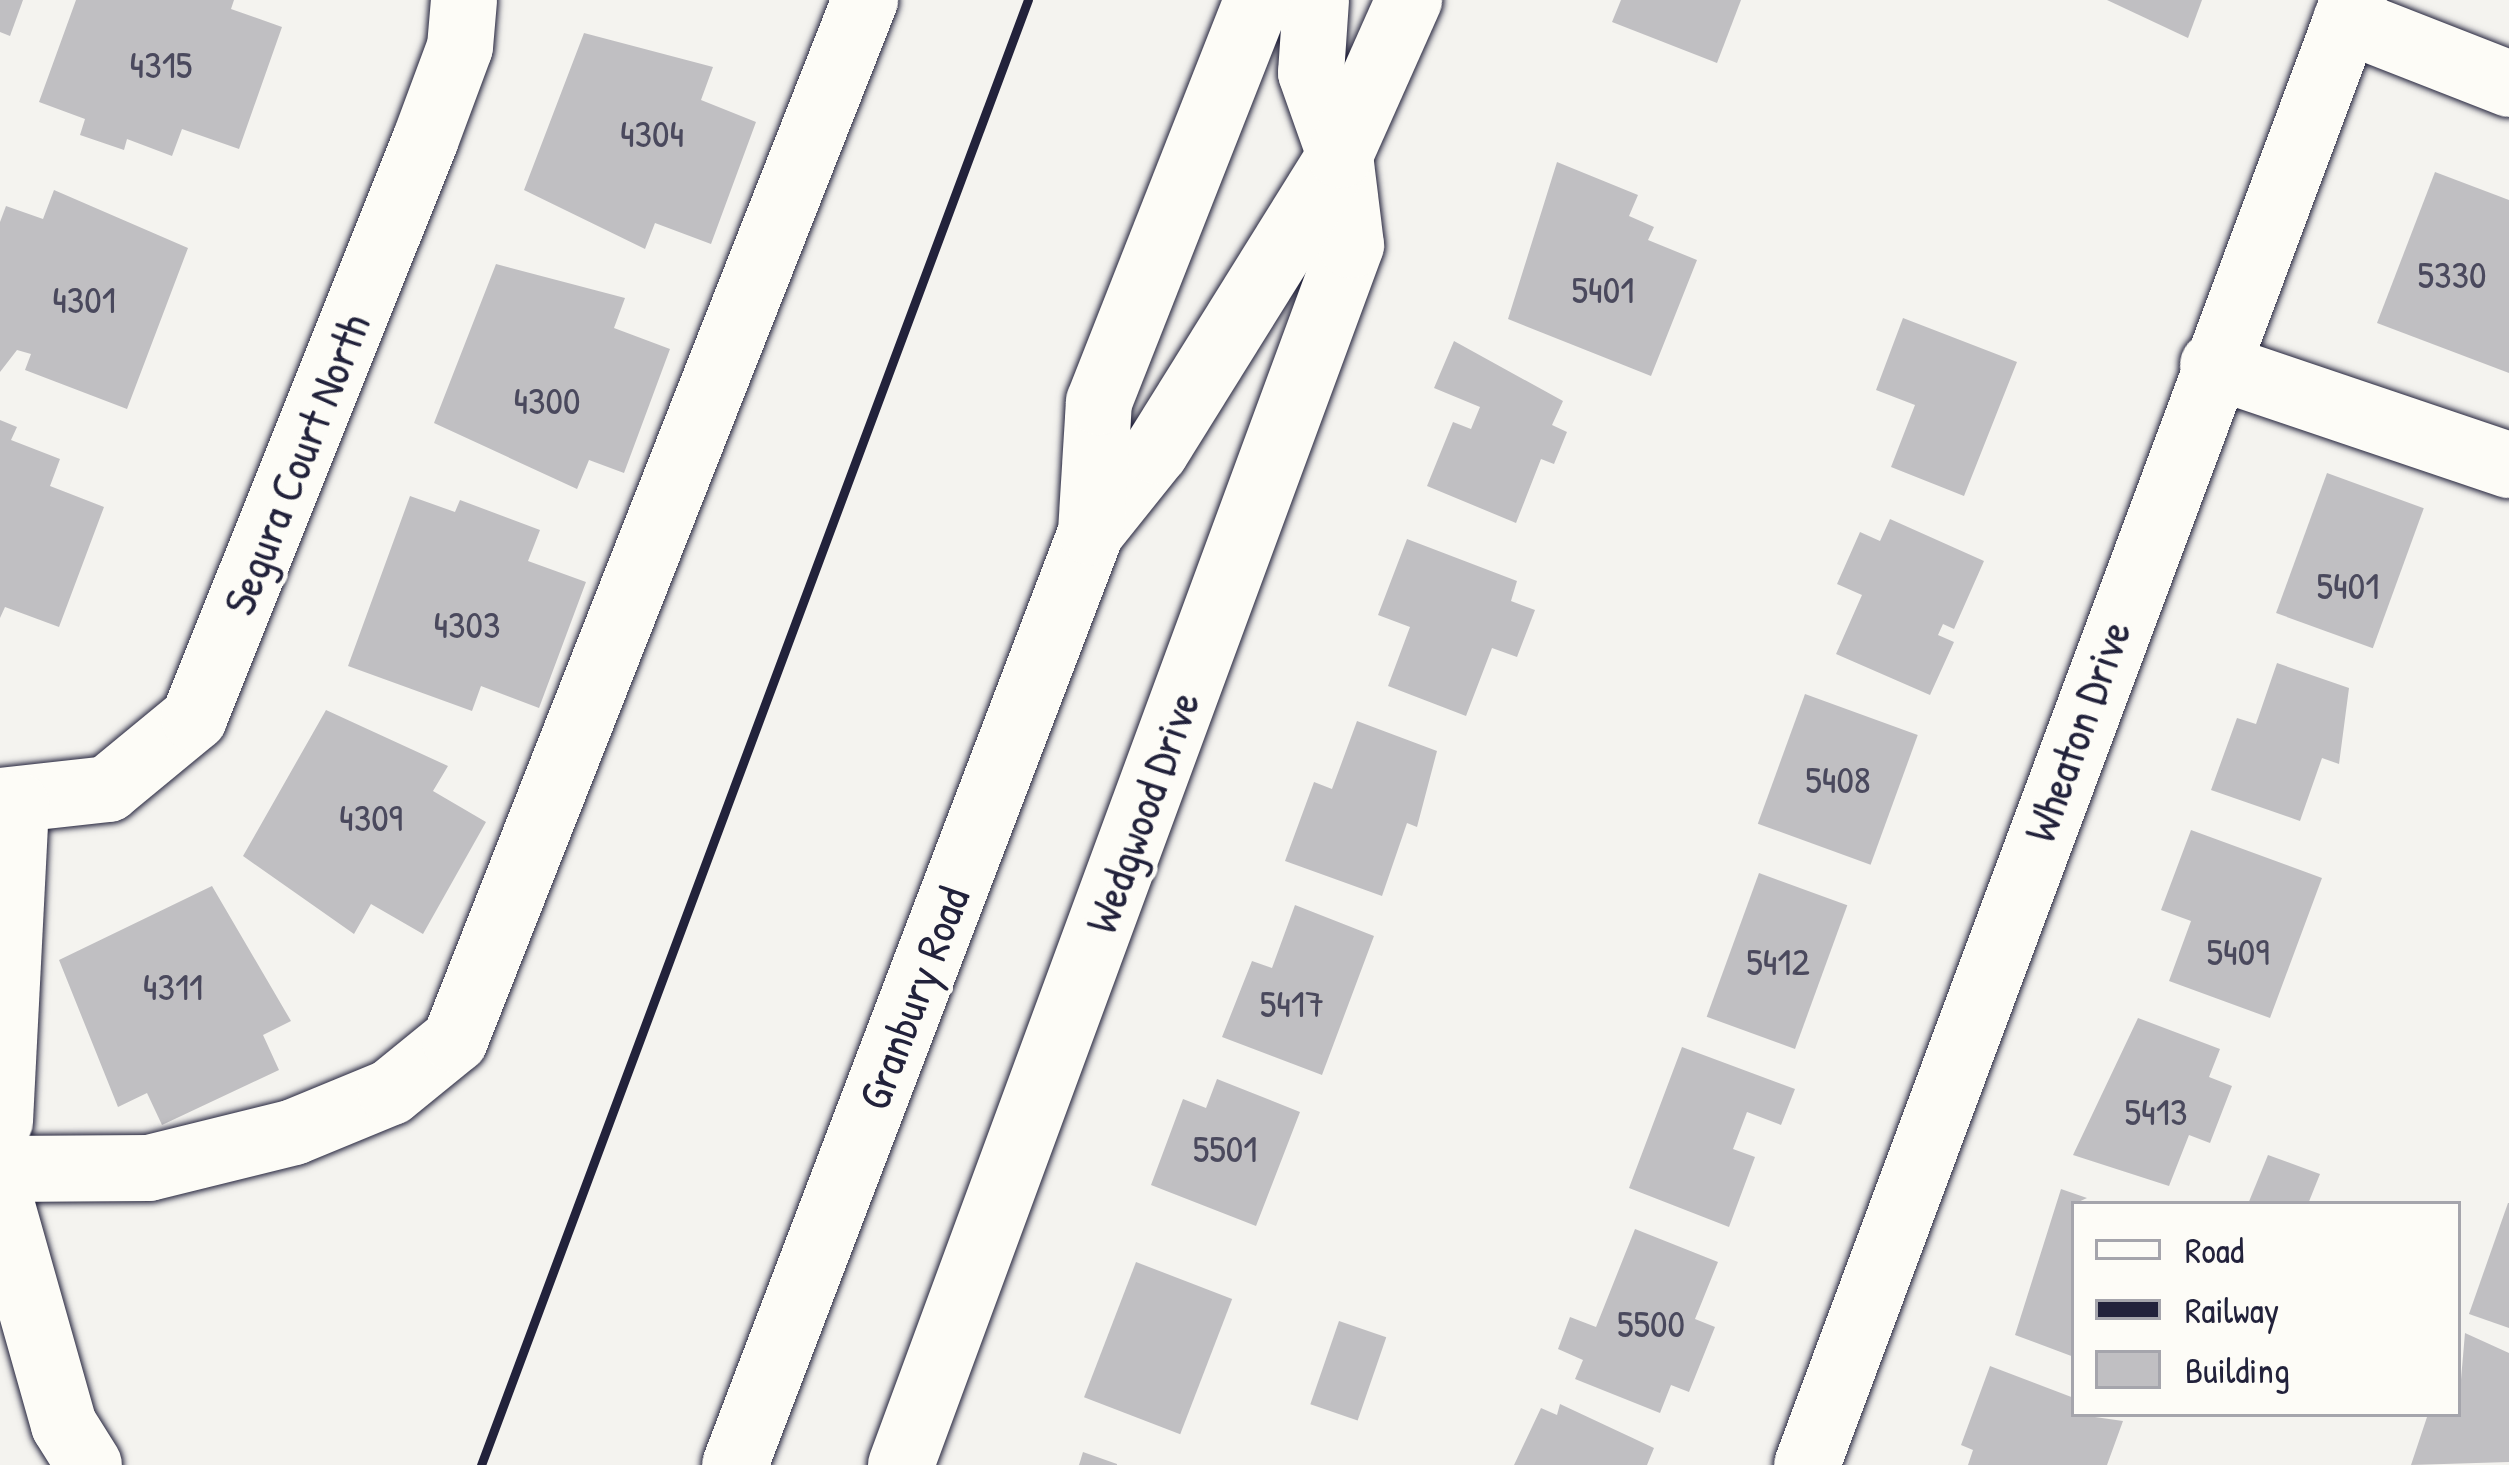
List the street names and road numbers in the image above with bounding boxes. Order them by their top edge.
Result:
street label: Segura Court North [211,306,381,622]
street label: Wheaton Drive [2012,613,2142,849]
street label: Wedgwood Drive [1073,684,1211,940]
street label: Granbury Road [846,879,980,1117]

